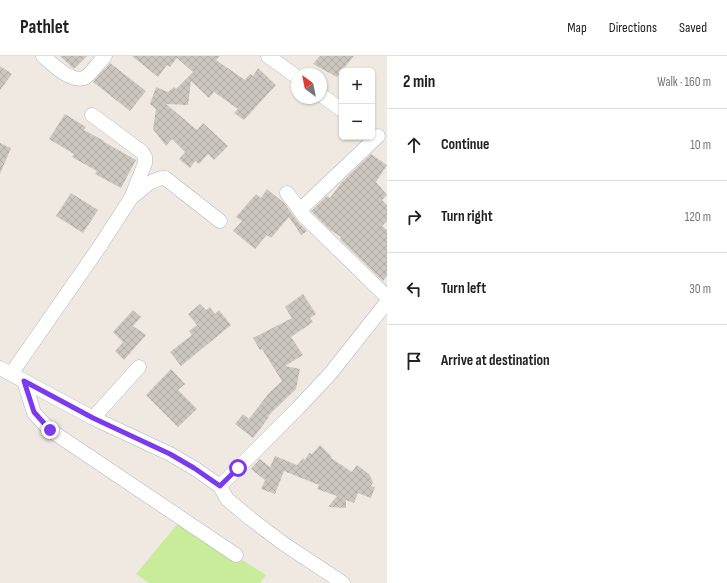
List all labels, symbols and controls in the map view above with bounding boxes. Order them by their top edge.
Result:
text: Pathlet [20,16,69,39]
text: Map [567,19,587,36]
text: Directions [609,19,657,36]
text: Saved [679,19,707,36]
north arrow [291,68,327,104]
map controls [339,68,375,140]
button: + [339,68,375,104]
text: 2 min [403,72,435,92]
text: Walk · 160 m [657,74,711,90]
button: − [339,104,375,140]
icon: ahead [403,134,425,156]
text: Continue [441,135,490,154]
text: 10 m [690,137,711,153]
icon: right [403,206,425,228]
text: Turn right [441,207,493,226]
text: 120 m [685,209,711,225]
icon: left [403,278,425,300]
text: Turn left [441,279,486,298]
text: 30 m [689,281,711,297]
icon: arrive [403,350,425,372]
text: Arrive at destination [441,351,550,370]
route end [41,421,59,439]
route start [229,459,247,477]

